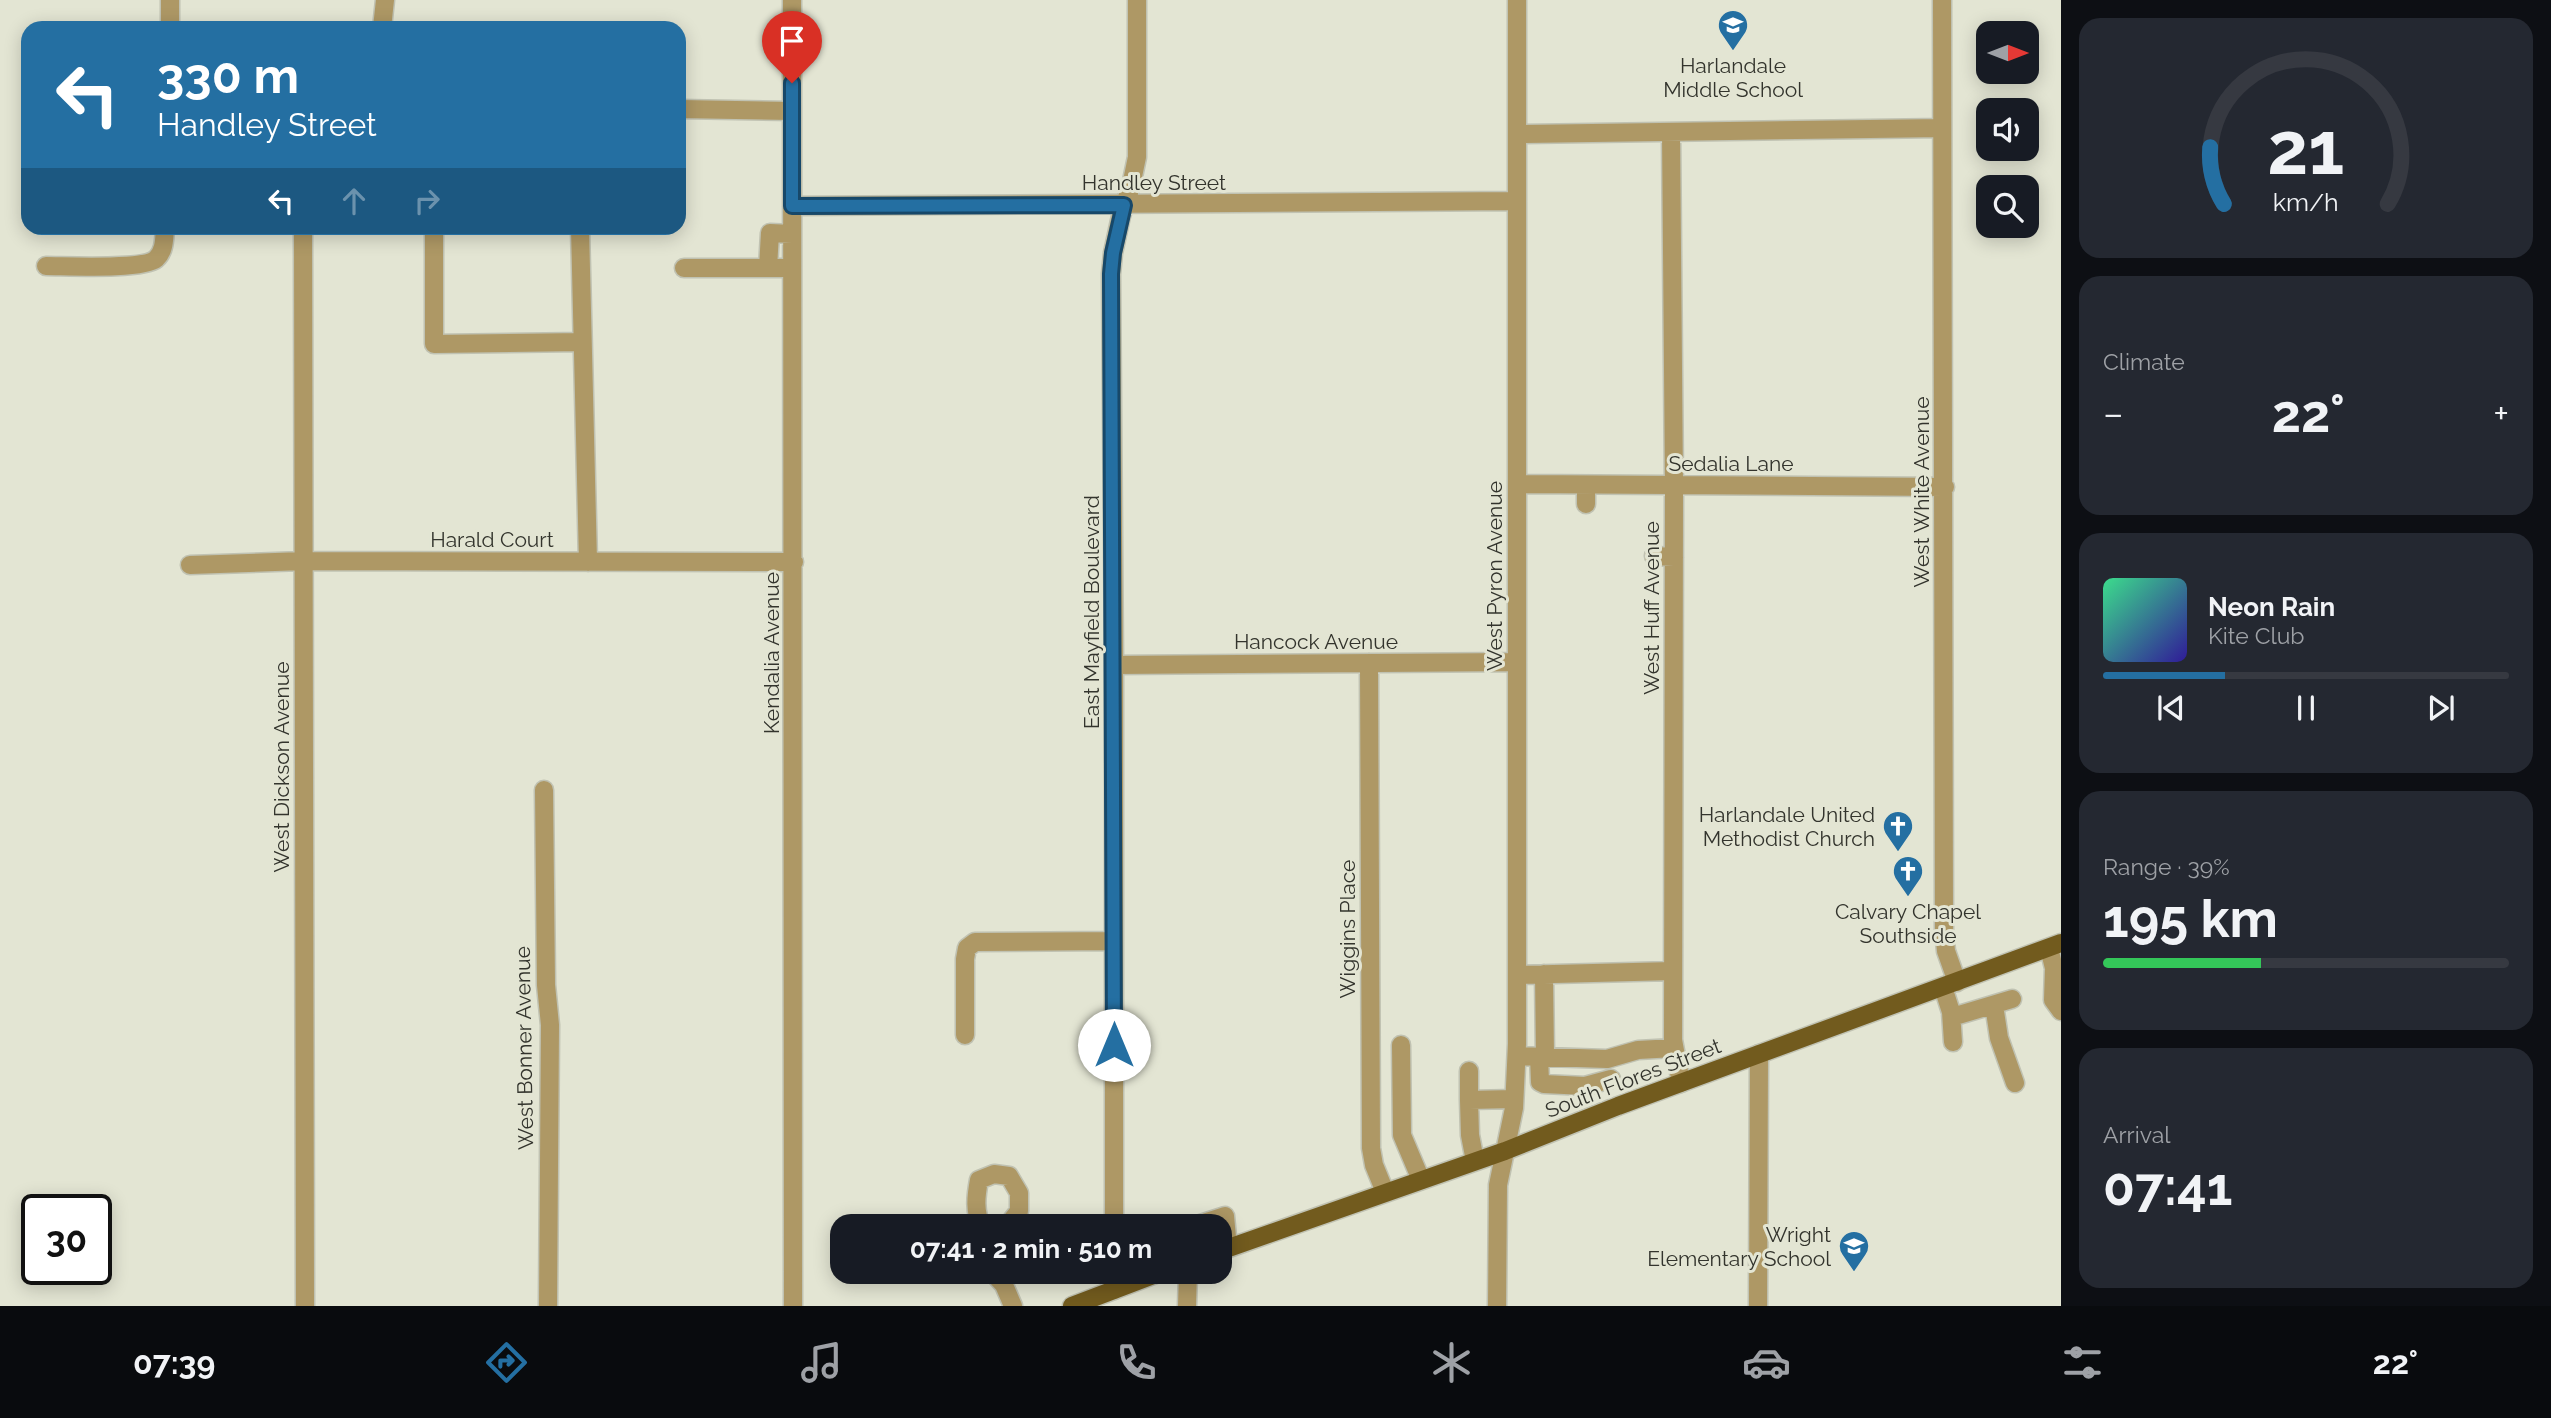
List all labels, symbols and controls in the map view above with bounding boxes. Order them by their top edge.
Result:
school or university icon: Harlandale Middle School [1716,8,1750,52]
pin [762,11,822,83]
north arrow [1976,21,2039,84]
map controls [1976,21,2039,238]
icon: arrive [773,22,811,60]
text: 330 m [157,47,299,104]
icon: left [42,49,133,140]
place label: Harlandale Middle School [1663,53,1803,102]
button: sound [1976,98,2039,161]
text: Handley Street [157,106,377,143]
text: 21 [2267,106,2345,191]
street label: Handley Street [1082,170,1226,195]
button: search [1976,175,2039,238]
icon: left [262,182,300,220]
icon: ahead [335,182,373,220]
icon: right [408,182,446,220]
text: km/h [2273,187,2339,217]
text: Climate [2103,348,2185,375]
text: 22° [2272,383,2345,444]
text: − [2103,391,2123,436]
text: + [2493,391,2509,436]
street label: West White Avenue [1909,396,1934,588]
street label: Sedalia Lane [1669,451,1793,476]
street label: West Pyron Avenue [1482,481,1507,671]
street label: East Mayfield Boulevard [1079,495,1104,729]
street label: West Huff Avenue [1639,521,1664,695]
street label: Harald Court [430,527,554,552]
street label: Kendalia Avenue [759,572,784,734]
text: Neon Rain [2208,592,2335,622]
text: Kite Club [2208,622,2305,649]
street label: Hancock Avenue [1234,629,1398,654]
street label: West Dickson Avenue [269,662,294,872]
icon: previous [2152,689,2190,727]
icon: pause [2287,689,2325,727]
icon: next [2422,689,2460,727]
place label: Harlandale United Methodist Church [1699,802,1875,851]
church icon: Harlandale United Methodist Church [1881,809,1915,853]
text: Range · 39% [2103,853,2230,880]
church icon: Calvary Chapel Southside [1891,854,1925,898]
street label: Wiggins Place [1335,860,1360,998]
text: 195 km [2103,888,2278,949]
place label: Calvary Chapel Southside [1835,899,1981,948]
street label: West Bonner Avenue [510,946,538,1150]
position arrow [1077,1008,1151,1082]
street label: South Flores Street [1542,1033,1724,1123]
text: Arrival [2103,1121,2170,1148]
text: 07:41 [2103,1156,2232,1217]
speed limit sign: 30 [21,1194,112,1285]
place label: Wright Elementary School [1647,1222,1831,1271]
school or university icon: Wright Elementary School [1837,1229,1871,1273]
text: 07:41 · 2 min · 510 m [910,1234,1152,1264]
icon: directions [482,1338,531,1387]
icon: music [797,1338,846,1387]
icon: phone [1112,1338,1161,1387]
icon: climate [1427,1338,1476,1387]
icon: car [1742,1338,1791,1387]
icon: filters [2058,1338,2107,1387]
text: 07:39 [133,1344,215,1381]
text: 22° [2373,1344,2418,1381]

